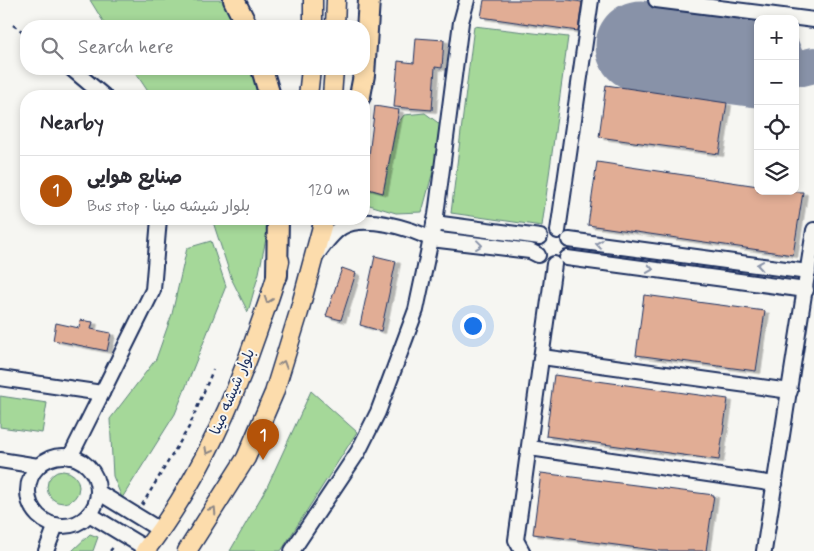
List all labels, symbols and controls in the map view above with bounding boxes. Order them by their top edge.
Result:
map controls [754,15,799,195]
button: + [754,15,799,60]
search box [20,20,370,75]
icon: search [38,34,66,62]
text: Search here [78,35,174,60]
button: − [754,60,799,105]
button: locate [754,105,799,150]
text: Nearby [40,109,104,137]
button: layers [754,150,799,195]
text: صنایع هوایی [87,165,182,190]
text: 1 [52,180,60,201]
text: 120 m [308,180,350,201]
text: Bus stop · بلوار شیشه مینا [87,196,250,217]
one-way arrow [476,239,484,250]
one-way arrow [595,239,603,250]
one-way arrow [756,260,764,271]
one-way arrow [646,263,654,274]
one-way arrow [264,295,274,304]
your location [460,313,486,339]
street label: بلوار شیشه مینا [206,346,260,438]
one-way arrow [277,360,287,369]
pin: 1 [247,419,279,460]
one-way arrow [204,445,214,454]
one-way arrow [207,506,216,516]

